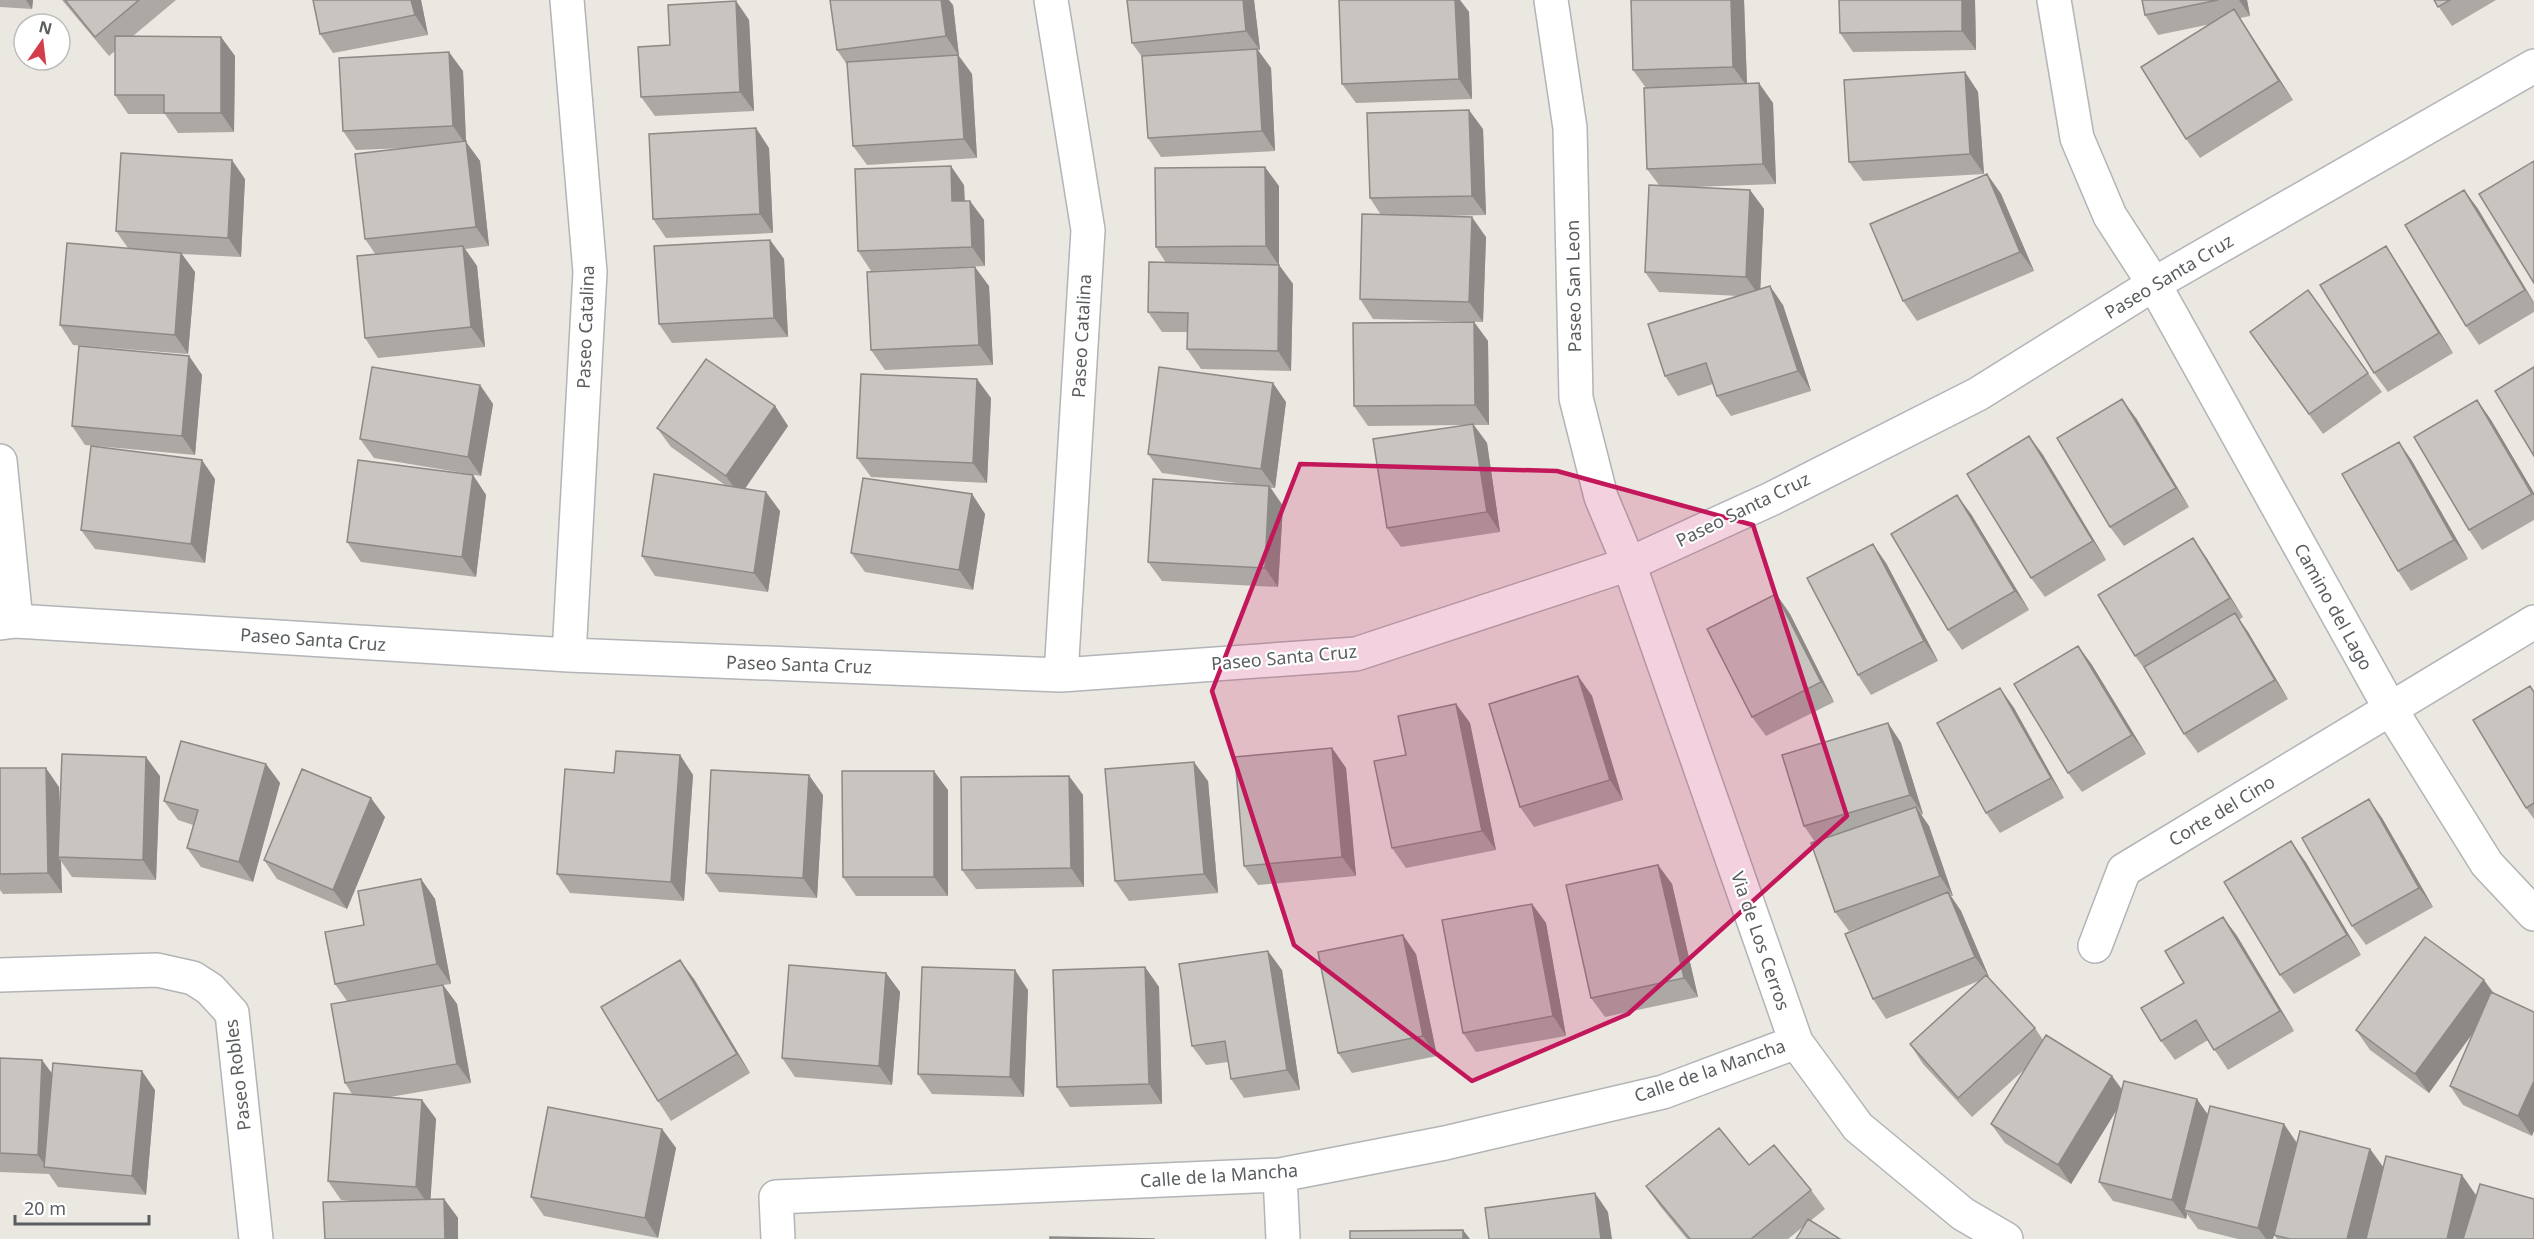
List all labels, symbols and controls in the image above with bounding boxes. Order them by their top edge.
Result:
north arrow [12,12,72,72]
text: N [37,15,55,40]
street label: Paseo San Leon [1560,219,1586,353]
street label: Paseo Santa Cruz [2100,228,2237,324]
street label: Paseo Catalina [571,265,599,389]
street label: Paseo Catalina [1066,273,1096,398]
street label: Paseo Santa Cruz [1672,466,1813,552]
street label: Camino del Lago [2289,539,2379,674]
street label: Paseo Santa Cruz [239,622,387,656]
street label: Paseo Santa Cruz [1210,639,1358,675]
street label: Paseo Santa Cruz [726,649,872,679]
street label: Corte del Cino [2164,769,2279,851]
street label: Via de Los Cerros [1726,868,1796,1013]
street label: Paseo Robles [218,1018,256,1132]
street label: Calle de la Mancha [1631,1033,1788,1107]
street label: Calle de la Mancha [1139,1158,1299,1192]
scale bar [15,1188,148,1226]
text: 20 m [24,1196,66,1220]

